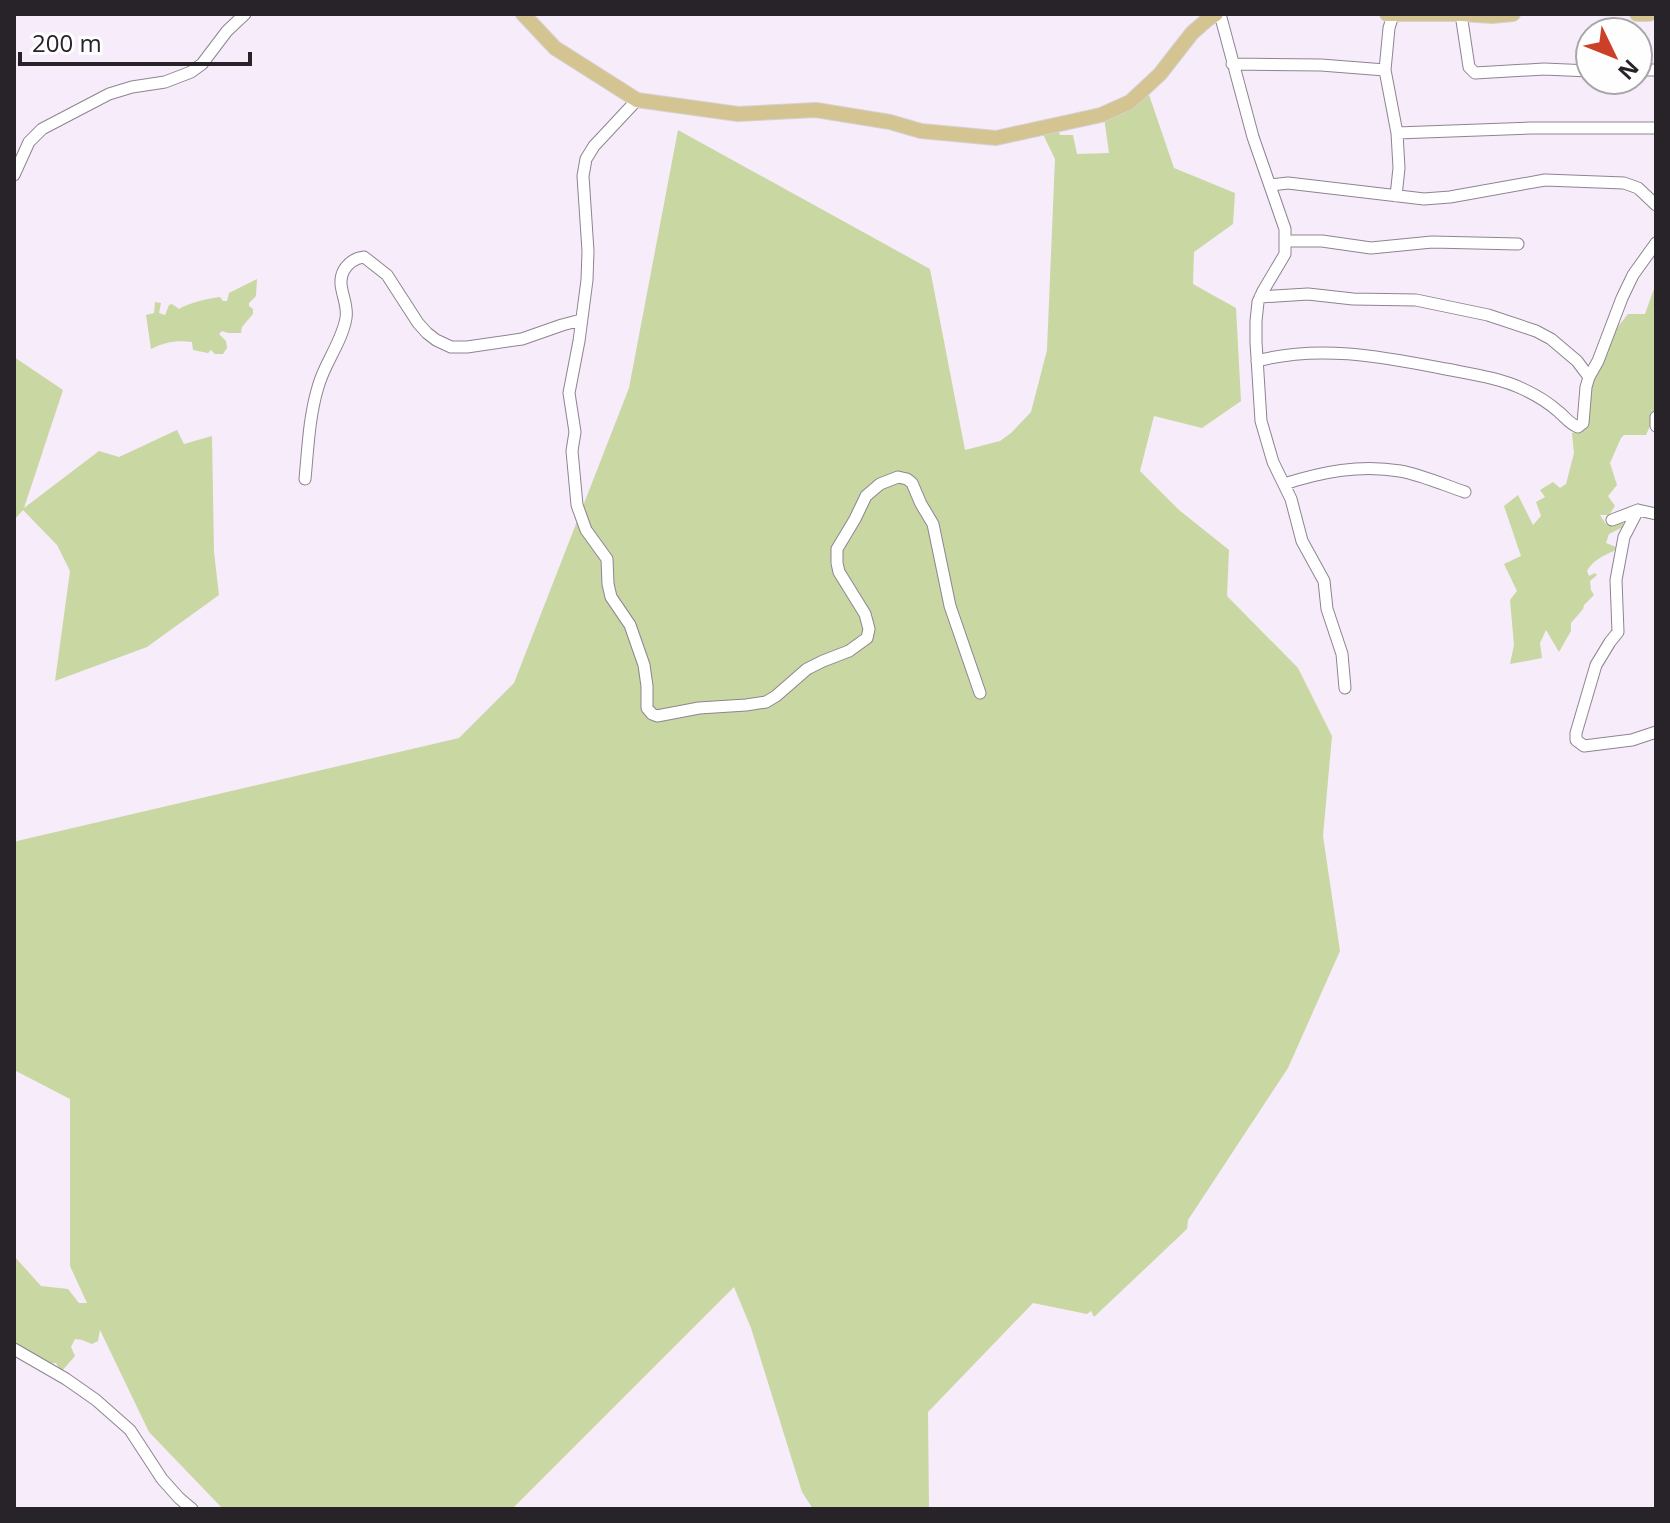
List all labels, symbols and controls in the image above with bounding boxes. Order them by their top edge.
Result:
scale bar [20,16,250,66]
north arrow [1574,16,1654,96]
text: 200 m [32,26,102,59]
text: N [1612,54,1646,87]

